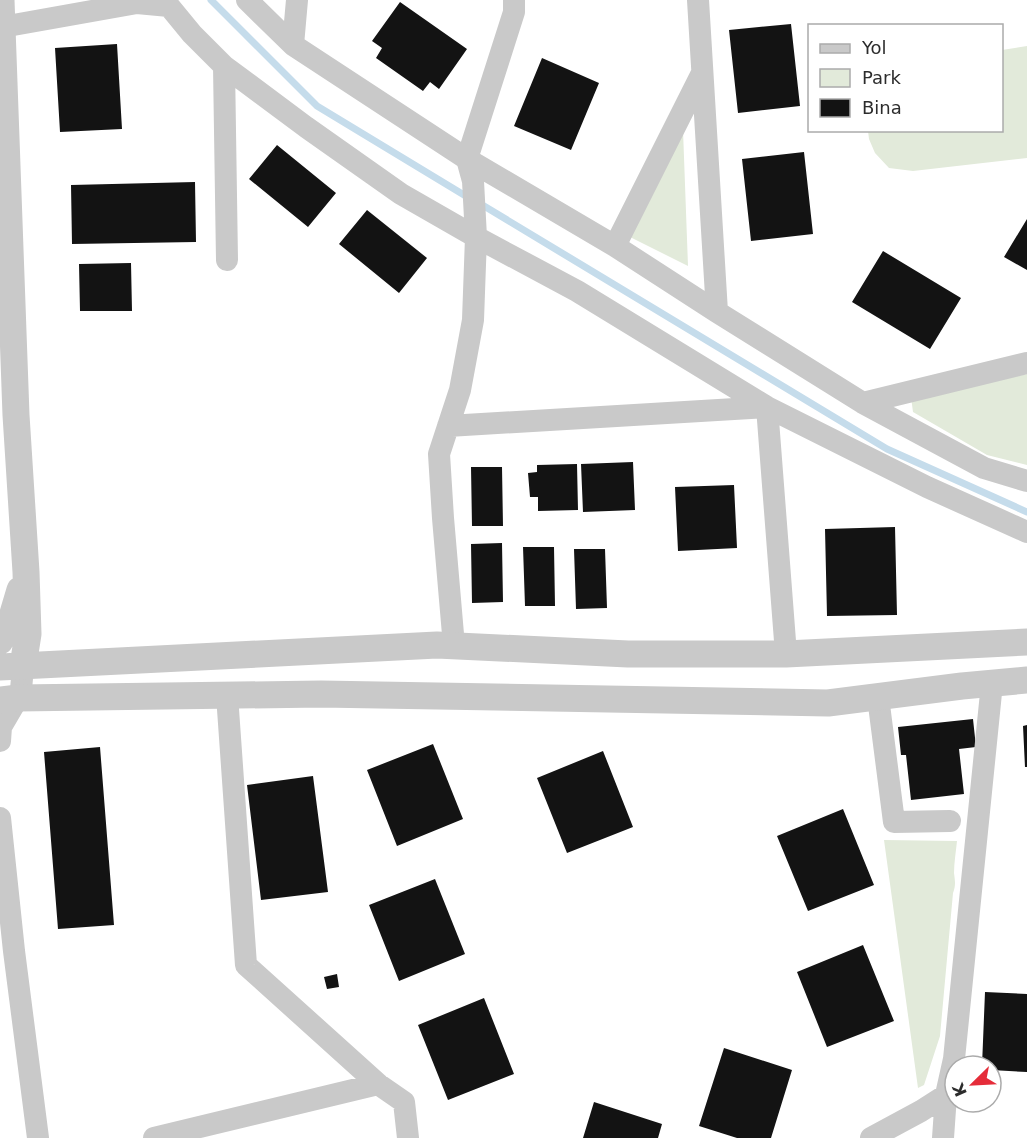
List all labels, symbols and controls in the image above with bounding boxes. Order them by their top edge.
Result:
legend [808,24,1003,132]
text: Yol [861,37,887,58]
text: Park [862,67,901,88]
text: Bina [862,97,902,118]
north arrow [943,1054,1003,1114]
text: K [948,1080,971,1099]

